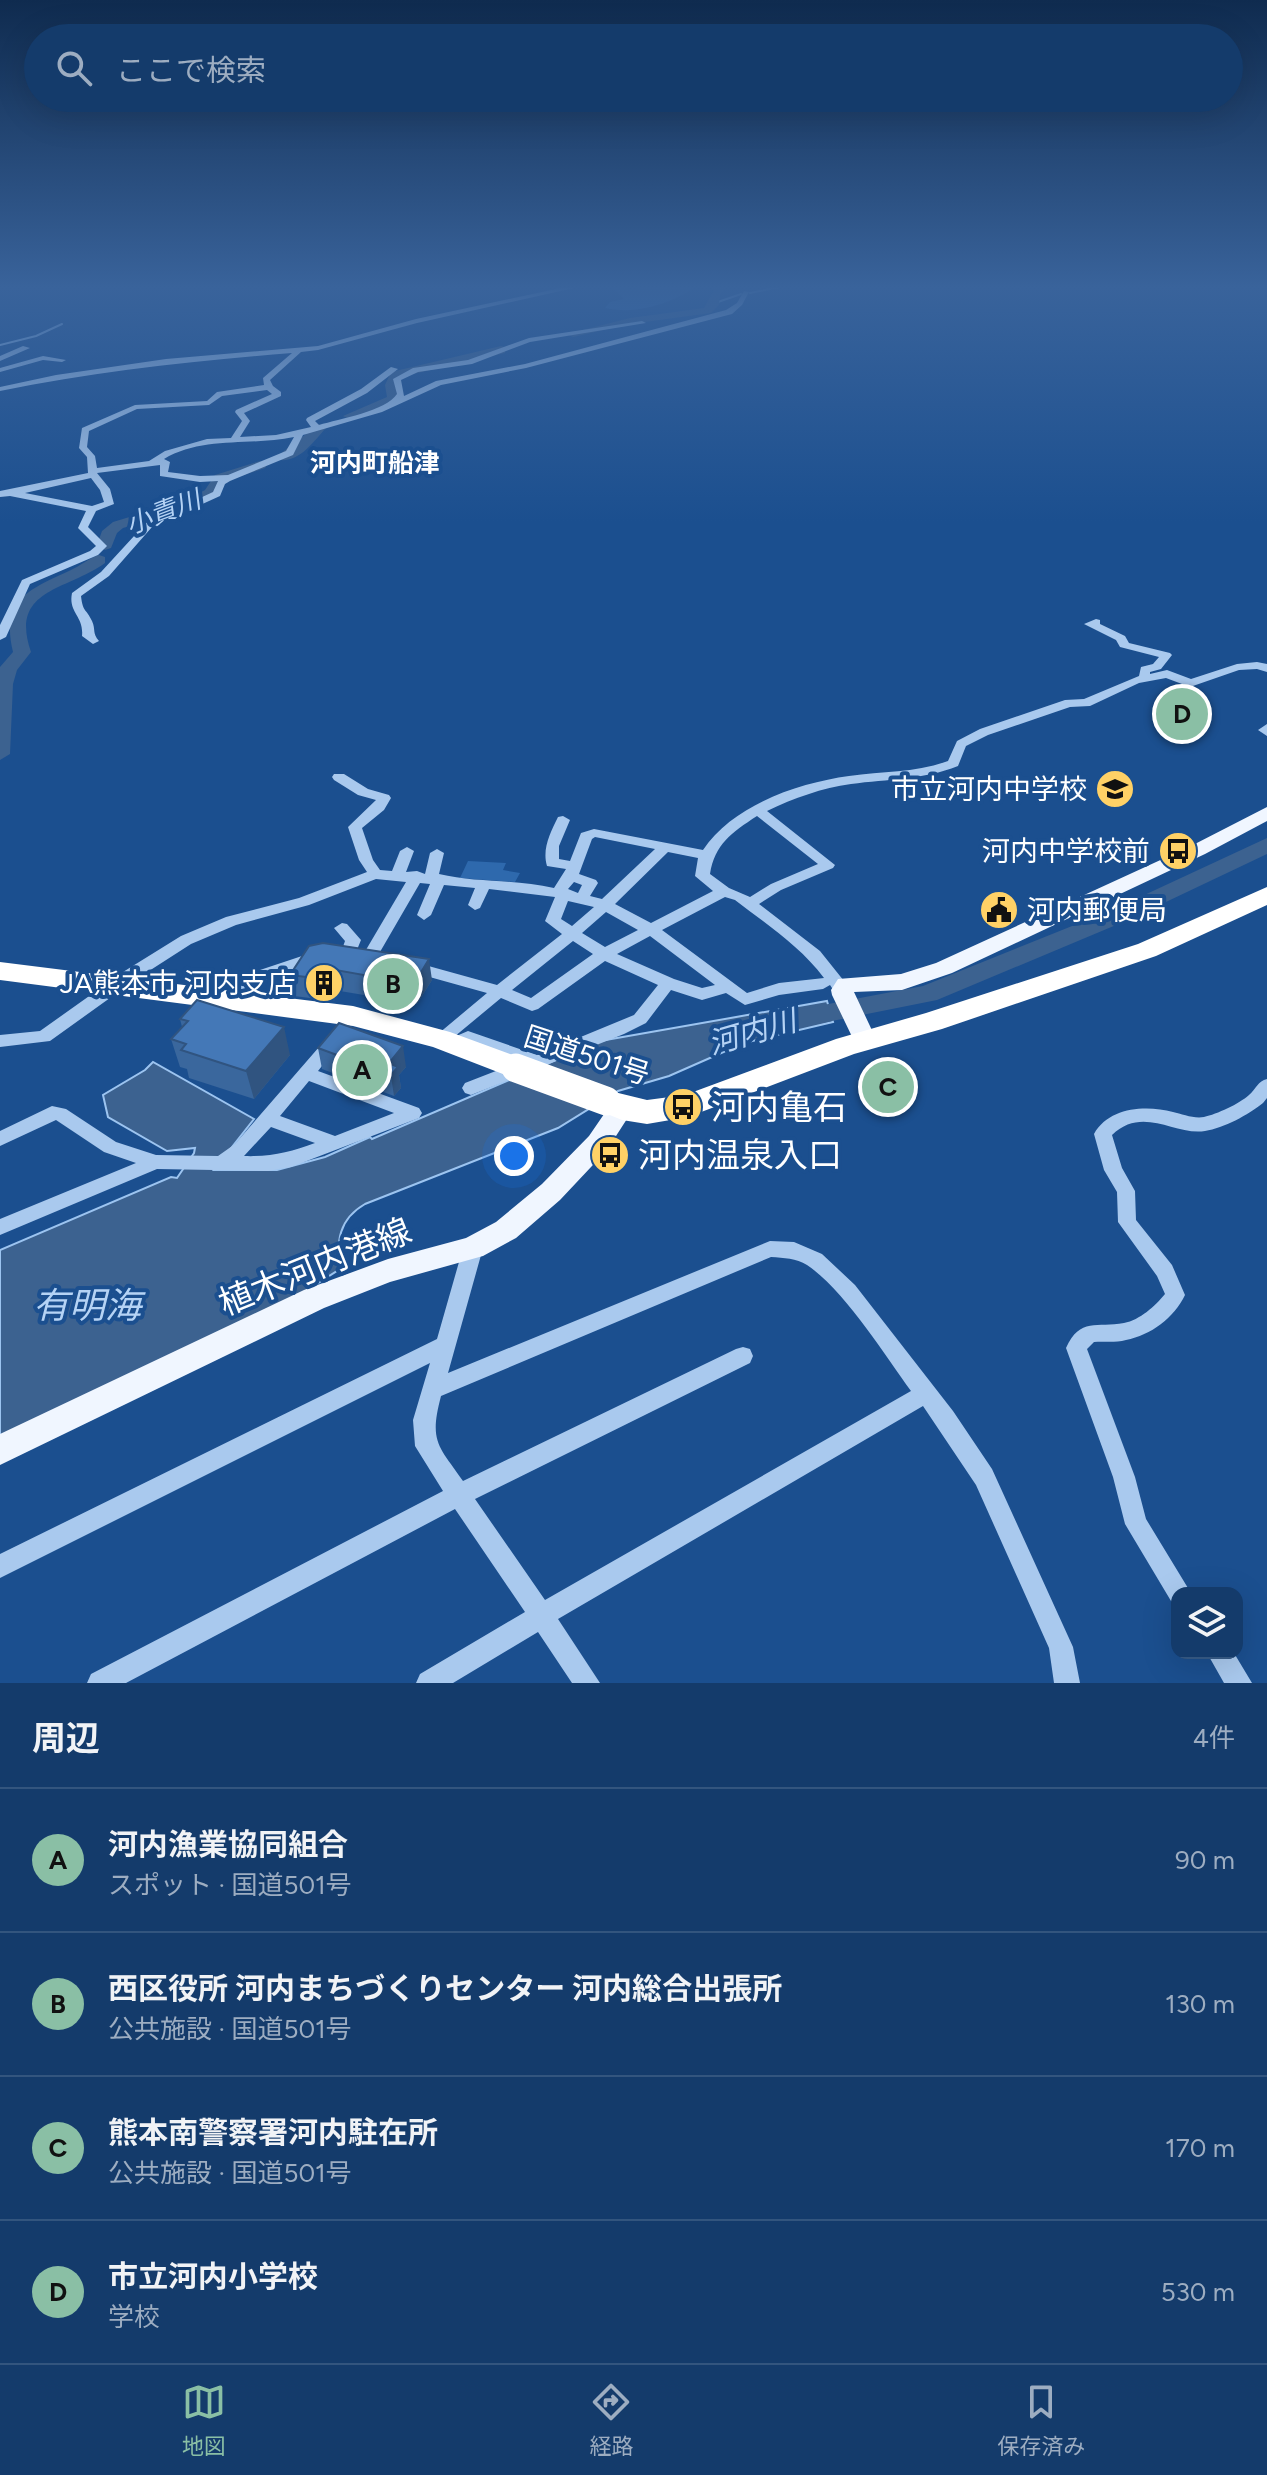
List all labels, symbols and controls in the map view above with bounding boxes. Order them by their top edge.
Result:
search box [24,24,1243,112]
icon: search [52,46,96,90]
text: ここで検索 [116,52,266,89]
district label: 河内町船津 [310,447,440,479]
water label: 小責川 [121,482,208,541]
pin: D [1156,684,1208,744]
school or university icon: 市立河内中学校 [1094,768,1136,810]
place label: 市立河内中学校 [891,772,1087,806]
bus stop icon: 河内中学校前 [1157,830,1199,872]
place label: 河内中学校前 [982,834,1150,868]
public building icon: 河内郵便局 [978,889,1020,931]
place label: 河内郵便局 [1027,893,1167,927]
pin: B [367,954,419,1014]
building icon: JA熊本市 河内支店 [303,962,345,1004]
place label: JA熊本市 河内支店 [60,966,296,1000]
water label: 河内川 [704,1001,803,1062]
street label: 国道501号 [520,1019,654,1091]
pin: A [336,1040,388,1100]
pin: C [862,1057,914,1117]
bus stop icon: 河内亀石 [662,1086,704,1128]
place label: 河内亀石 [711,1087,847,1128]
bus stop icon: 河内温泉入口 [589,1134,631,1176]
place label: 河内温泉入口 [638,1135,842,1176]
your location [494,1136,534,1176]
street label: 植木河内港線 [213,1210,417,1324]
water label: 有明海 [33,1284,146,1327]
map controls [1171,1587,1243,1659]
button: layers [1171,1587,1243,1659]
text: 周辺 [32,1718,100,1759]
text: 4件 [1193,1722,1235,1754]
text: 河内漁業協同組合 [108,1826,348,1863]
text: A [49,1844,67,1876]
text: 90 m [1175,1844,1235,1876]
text: スポット · 国道501号 [108,1869,352,1901]
text: 西区役所 河内まちづくりセンター 河内総合出張所 [108,1970,782,2007]
text: B [50,1988,66,2020]
text: 130 m [1165,1988,1235,2020]
text: 公共施設 · 国道501号 [108,2013,352,2045]
text: 熊本南警察署河内駐在所 [108,2114,438,2151]
text: C [49,2132,67,2164]
text: 170 m [1165,2132,1235,2164]
text: 公共施設 · 国道501号 [108,2157,352,2189]
text: 市立河内小学校 [108,2258,318,2295]
text: D [49,2276,67,2308]
text: 530 m [1161,2276,1235,2308]
text: 学校 [108,2301,160,2333]
tab: 地図 [182,2380,226,2460]
tab: 経路 [589,2380,633,2460]
tab: 保存済み [997,2380,1085,2460]

